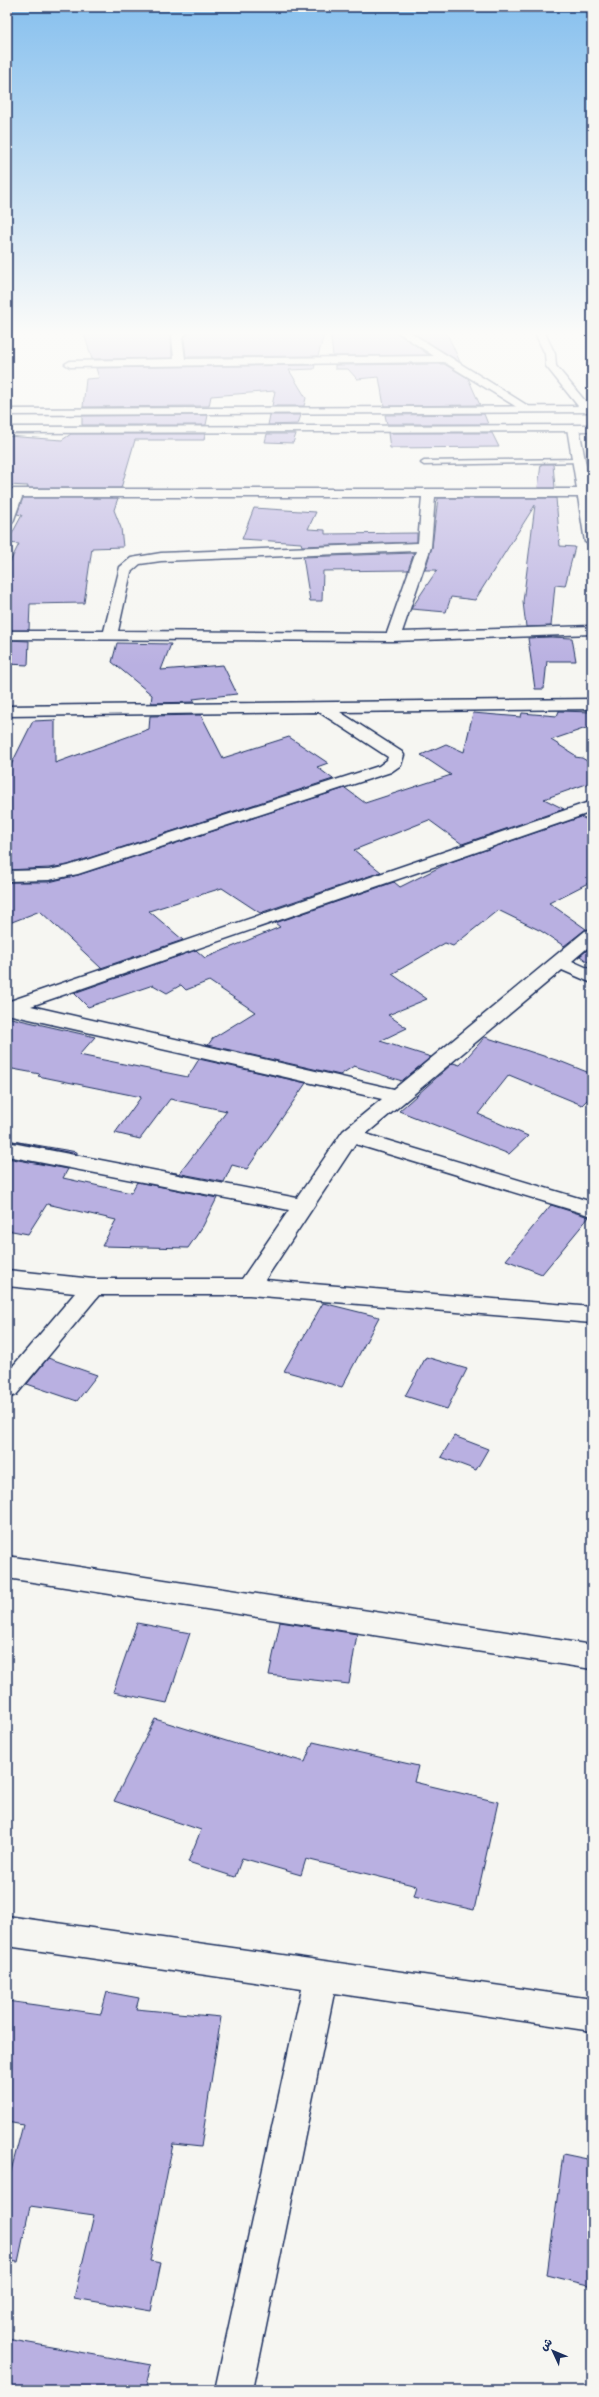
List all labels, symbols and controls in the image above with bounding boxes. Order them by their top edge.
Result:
north arrow [533,2331,573,2371]
text: ش [537,2336,555,2353]

